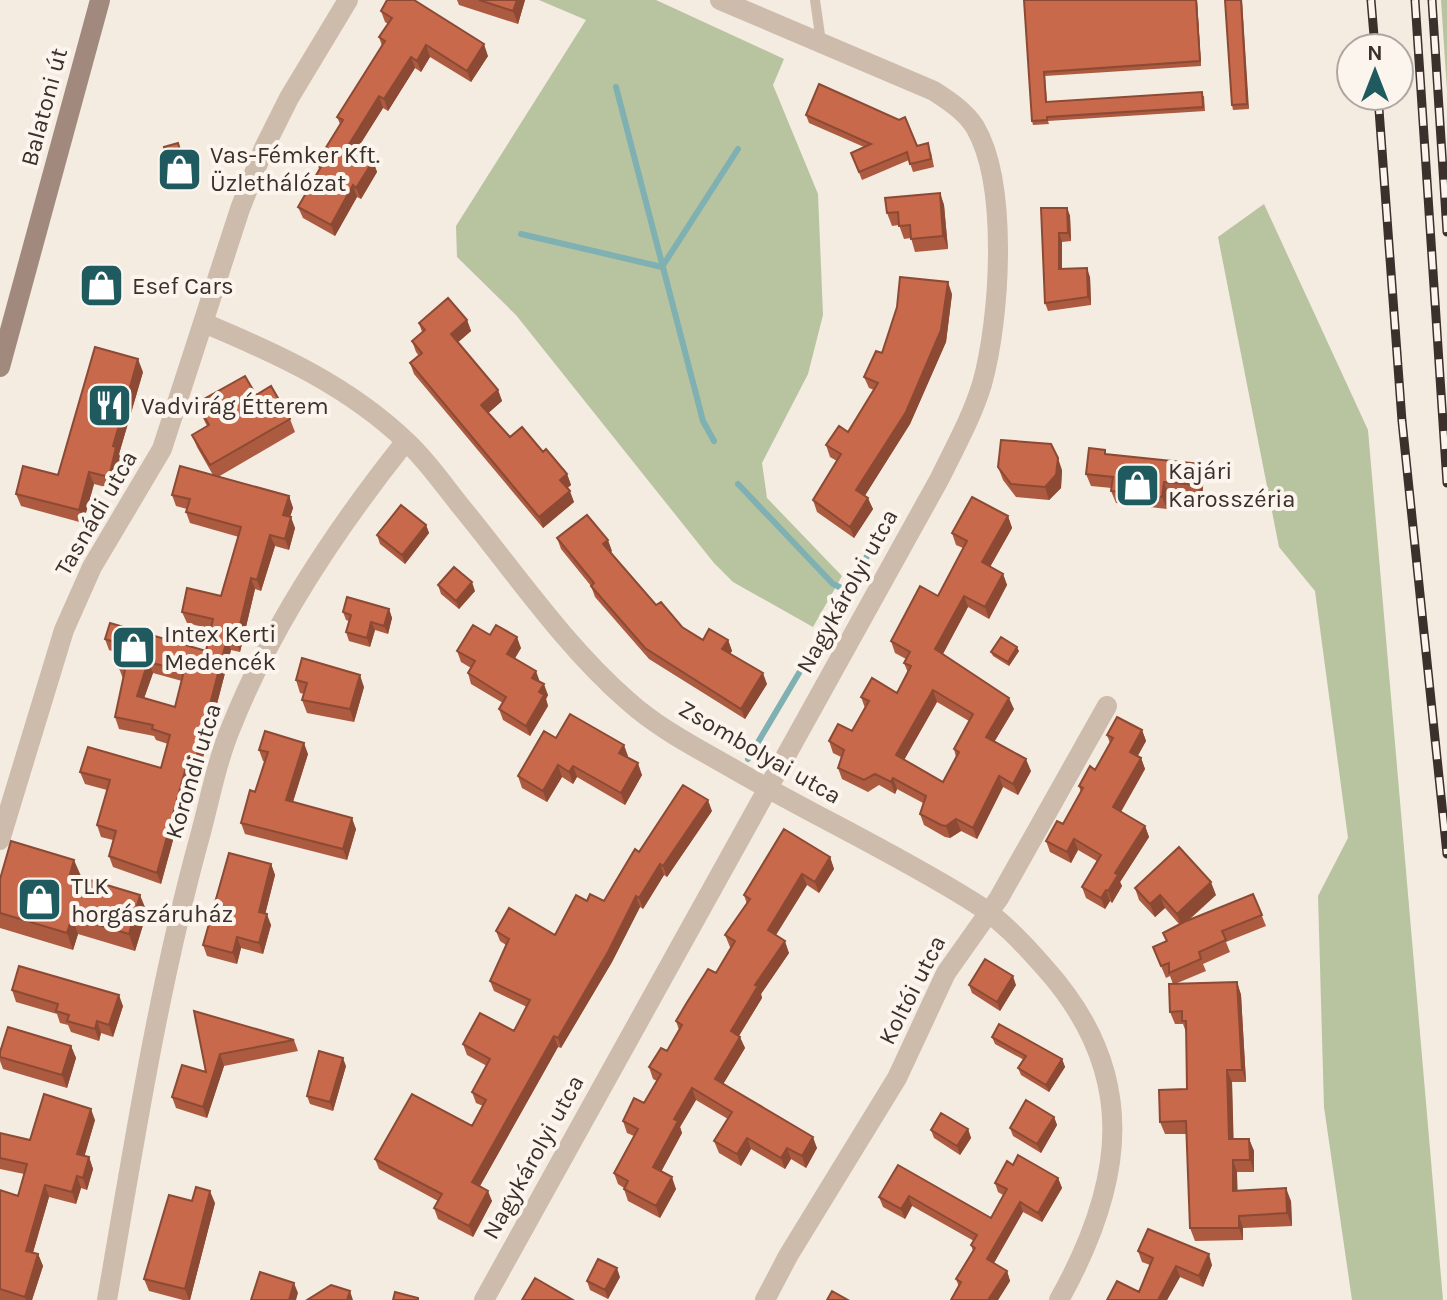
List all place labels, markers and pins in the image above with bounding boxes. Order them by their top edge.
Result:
place label: Vas-Fémker Kft. Üzlethálózat [210,141,380,197]
shop icon: Vas-Fémker Kft. Üzlethálózat [155,145,203,193]
shop icon: Esef Cars [77,262,125,310]
place label: Esef Cars [132,272,234,300]
restaurant icon: Vadvirág Étterem [86,382,134,430]
place label: Vadvirág Étterem [141,391,329,420]
place label: Kajári Karosszéria [1168,457,1296,513]
shop icon: Kajári Karosszéria [1113,461,1161,509]
place label: Intex Kerti Medencék [164,620,276,676]
shop icon: Intex Kerti Medencék [109,624,157,672]
place label: TLK horgászáruház [71,872,233,928]
shop icon: TLK horgászáruház [16,876,64,924]

